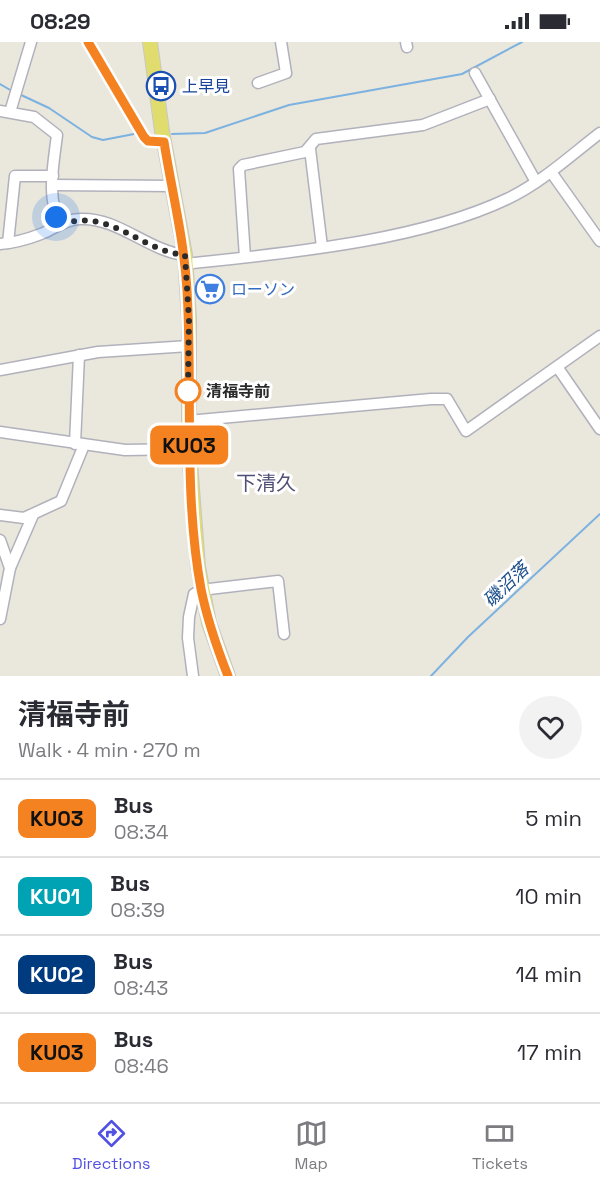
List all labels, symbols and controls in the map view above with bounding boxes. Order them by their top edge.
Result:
text: 08:29 [30,7,91,35]
bus stop icon: 上早見 [145,70,177,102]
place label: 上早見 [182,76,230,97]
your location [41,202,71,232]
supermarket icon: ローソン [194,273,226,305]
place label: ローソン [231,279,295,300]
marker: 清福寺前 [175,378,201,404]
place label: 清福寺前 [206,381,270,402]
line badge: KU03 [147,426,231,464]
text: KU03 [162,432,216,459]
district label: 下清久 [236,470,296,496]
water label: 磯沼落 [478,556,535,612]
text: 清福寺前 [18,696,130,732]
button: heart [519,696,582,759]
text: Walk · 4 min · 270 m [18,737,201,763]
text: Bus [114,791,153,819]
text: 5 min [525,804,582,832]
text: KU03 [30,805,84,832]
text: 08:34 [114,819,169,845]
text: Bus [110,869,150,897]
text: 10 min [515,882,582,910]
text: KU01 [30,883,80,910]
text: 08:39 [110,897,165,923]
text: Bus [113,947,153,975]
text: 14 min [516,960,582,988]
text: KU02 [30,961,83,988]
text: 08:43 [113,975,168,1001]
text: Bus [114,1025,153,1053]
text: 17 min [517,1038,582,1066]
text: KU03 [30,1039,84,1066]
text: 08:46 [114,1053,169,1079]
tab: Directions [72,1117,150,1174]
tab: Map [295,1117,328,1174]
tab: Tickets [472,1117,528,1174]

